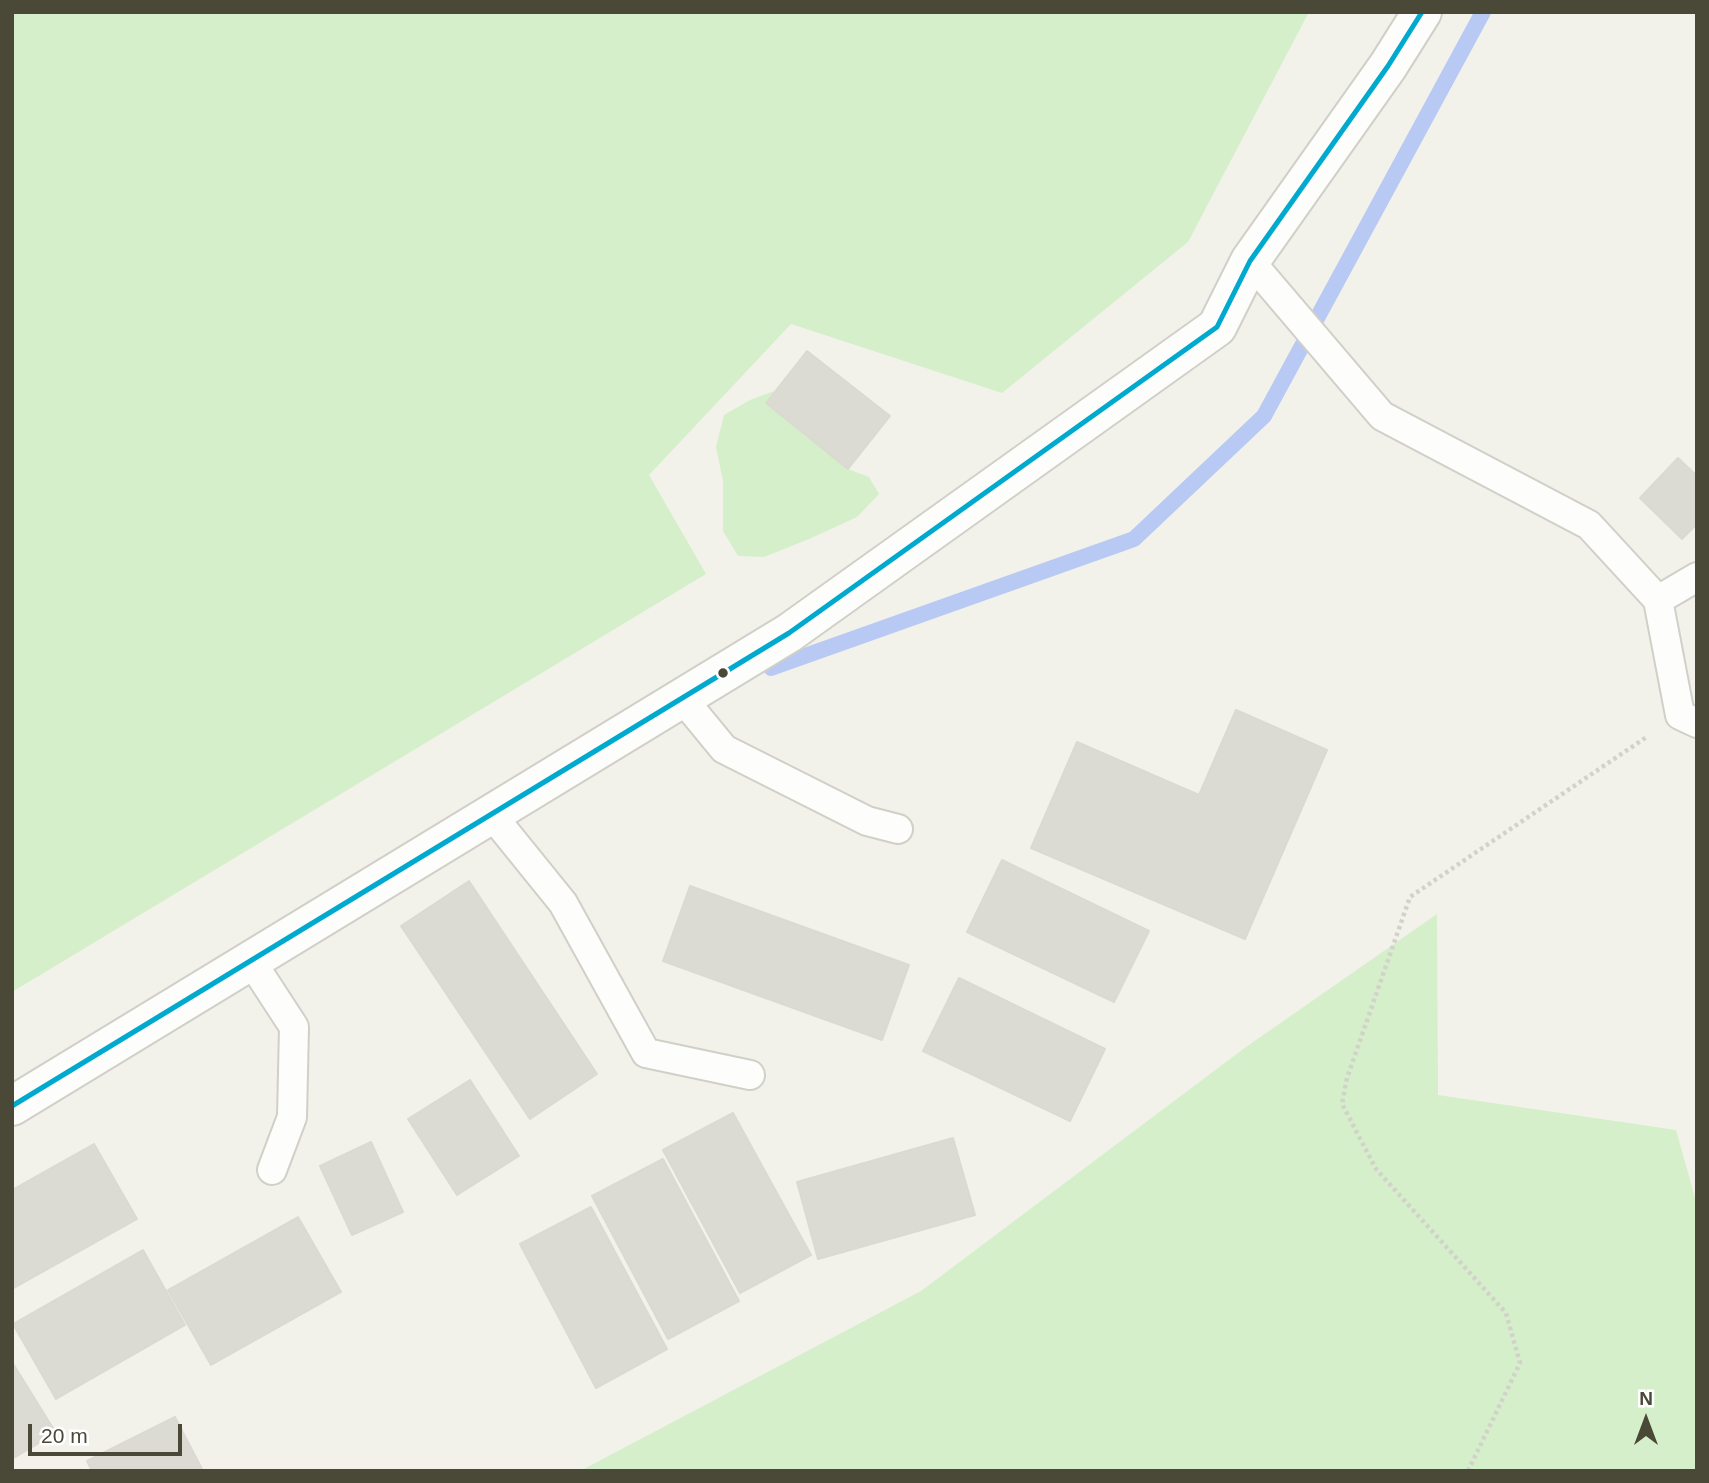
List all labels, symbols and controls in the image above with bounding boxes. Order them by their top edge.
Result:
unlabelled marker [716,666,730,680]
north arrow [1611,1385,1681,1455]
text: N [1639,1388,1653,1409]
scale bar [32,1410,186,1454]
text: 20 m [41,1424,88,1447]

